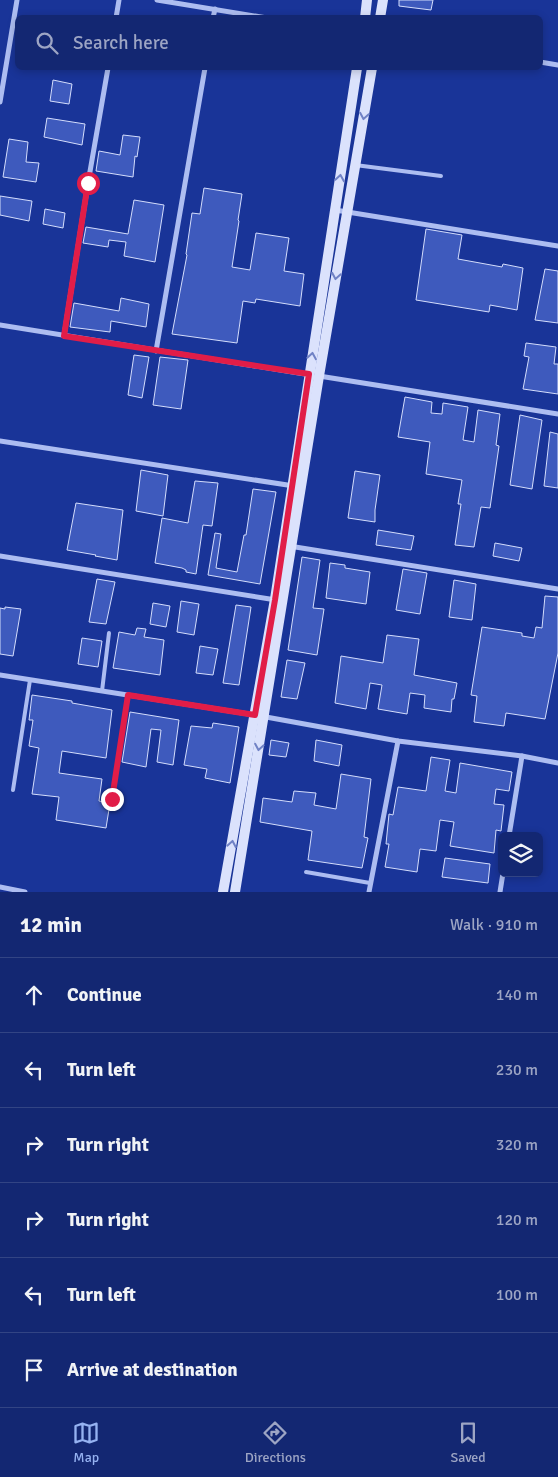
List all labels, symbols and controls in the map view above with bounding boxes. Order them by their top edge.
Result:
search box [15,15,543,70]
icon: search [33,29,61,57]
text: Search here [73,31,169,55]
one-way arrow [359,111,369,120]
route start [77,172,100,195]
one-way arrow [334,173,345,181]
one-way arrow [332,271,342,280]
one-way arrow [307,351,317,360]
one-way arrow [254,743,264,751]
route end [101,788,124,811]
map controls [498,832,543,877]
button: layers [498,832,543,877]
one-way arrow [226,840,236,848]
text: 12 min [20,912,82,938]
text: Walk · 910 m [450,915,538,935]
icon: ahead [20,981,48,1009]
text: Continue [67,983,142,1007]
text: 140 m [496,985,538,1005]
icon: left [20,1056,48,1084]
text: Turn left [67,1058,136,1082]
text: 230 m [496,1060,538,1080]
icon: right [20,1131,48,1159]
text: Turn right [67,1133,149,1157]
text: 320 m [496,1135,538,1155]
icon: right [20,1206,48,1234]
text: Turn right [67,1208,149,1232]
text: 120 m [496,1210,538,1230]
icon: left [20,1281,48,1309]
text: Turn left [67,1283,136,1307]
text: 100 m [496,1285,538,1305]
icon: arrive [20,1356,48,1384]
text: Arrive at destination [67,1358,238,1382]
tab: Map [72,1419,100,1466]
tab: Directions [245,1419,306,1466]
tab: Saved [450,1419,486,1466]

